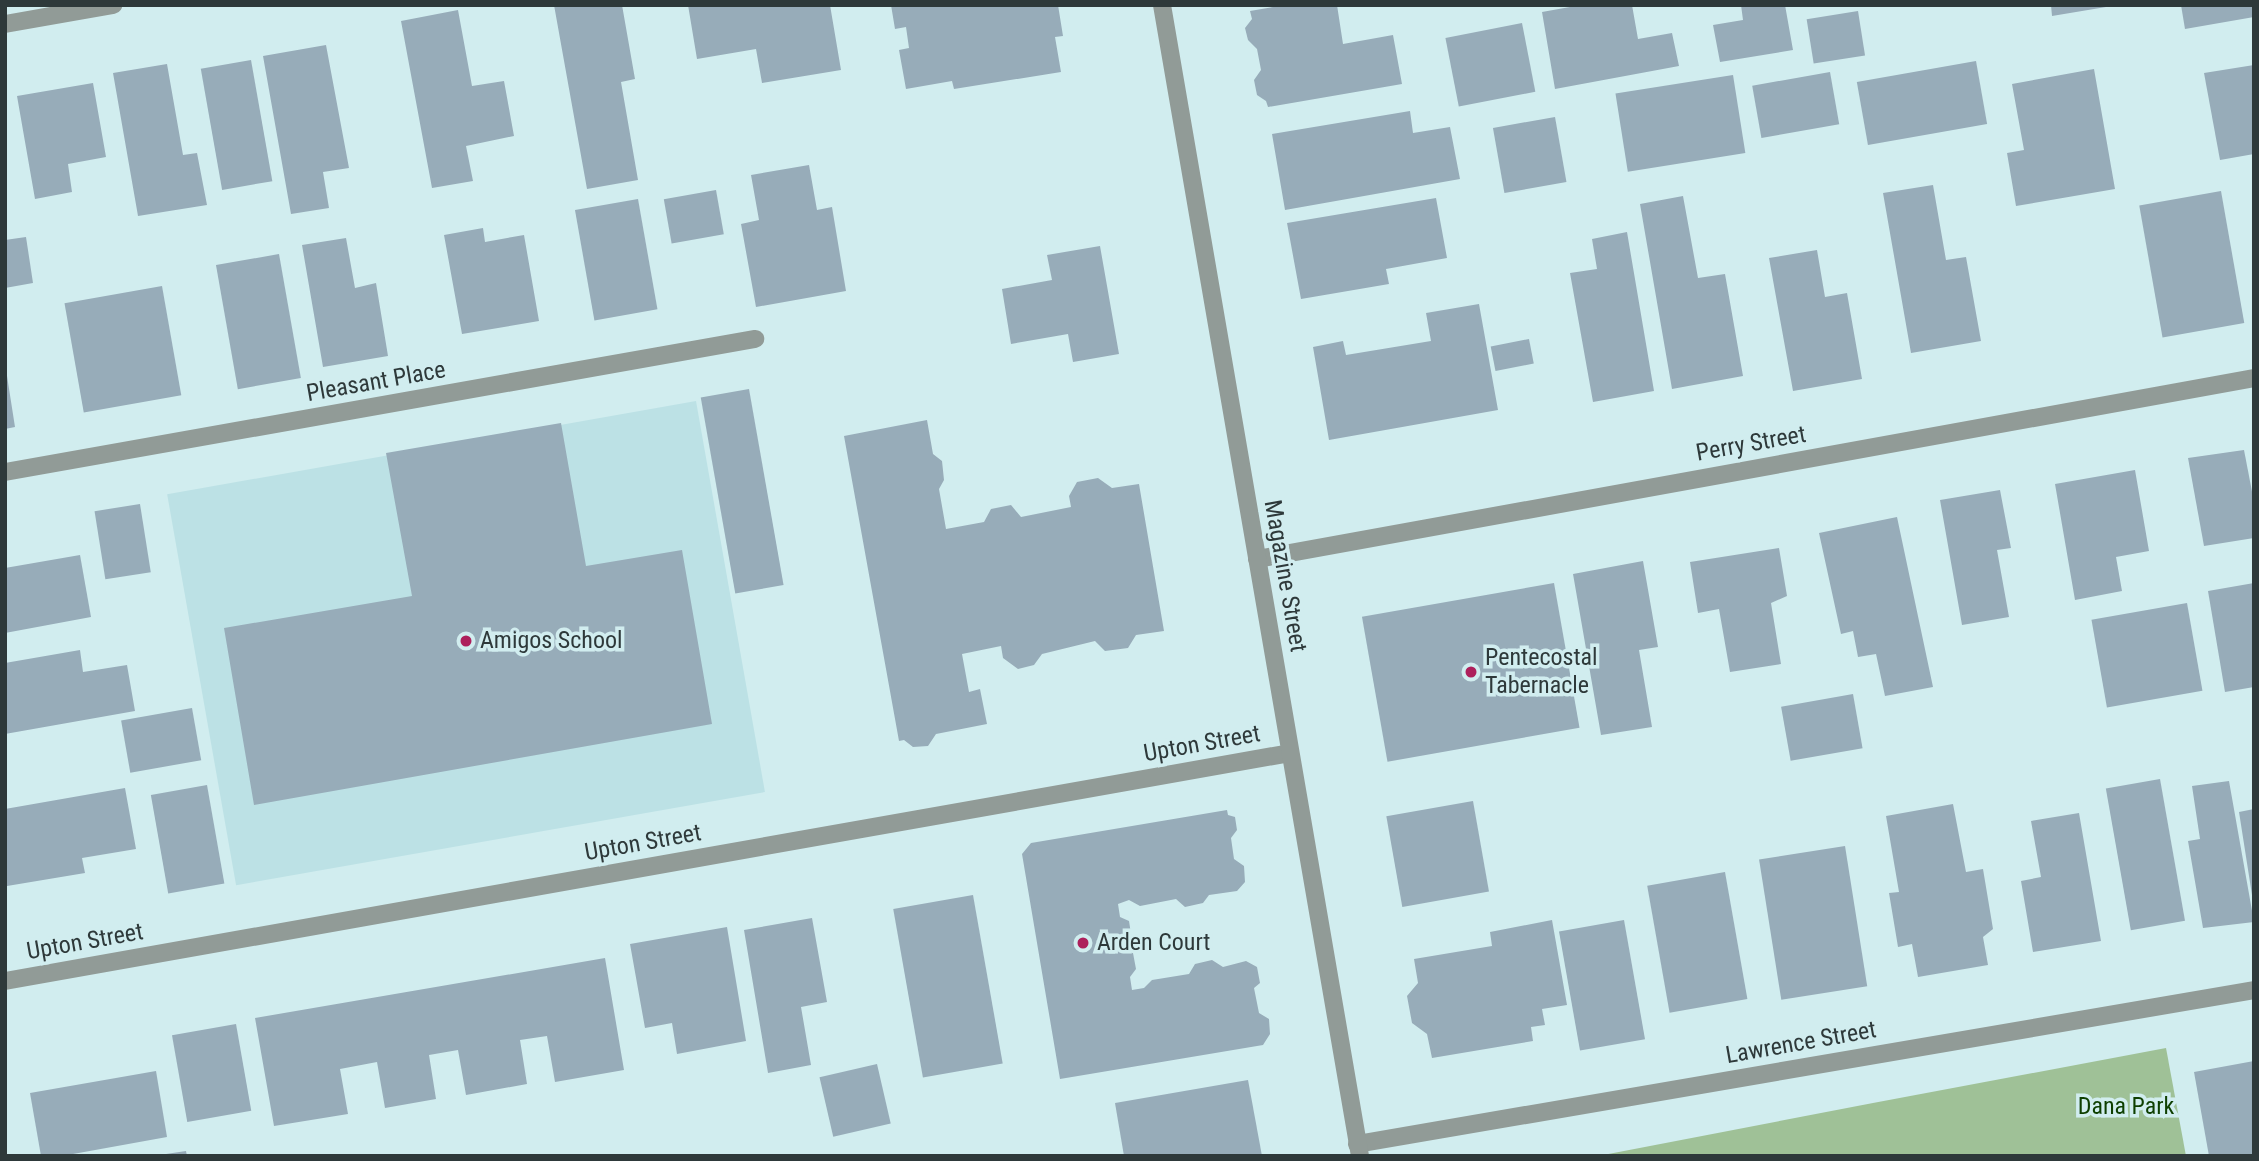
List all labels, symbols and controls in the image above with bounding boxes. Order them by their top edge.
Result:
street label: Pleasant Place [304,356,448,408]
street label: Perry Street [1694,420,1808,468]
street label: Magazine Street [1257,498,1313,654]
place label: Amigos School [480,627,622,655]
marker: Amigos School [458,633,474,649]
place label: Pentecostal Tabernacle [1485,644,1598,700]
marker: Pentecostal Tabernacle [1463,664,1479,680]
street label: Upton Street [1142,720,1262,768]
street label: Upton Street [583,819,703,867]
street label: Upton Street [25,918,145,966]
place label: Arden Court [1097,929,1210,957]
marker: Arden Court [1075,935,1091,951]
street label: Lawrence Street [1723,1016,1879,1070]
park label: Dana Park [2078,1093,2174,1121]

